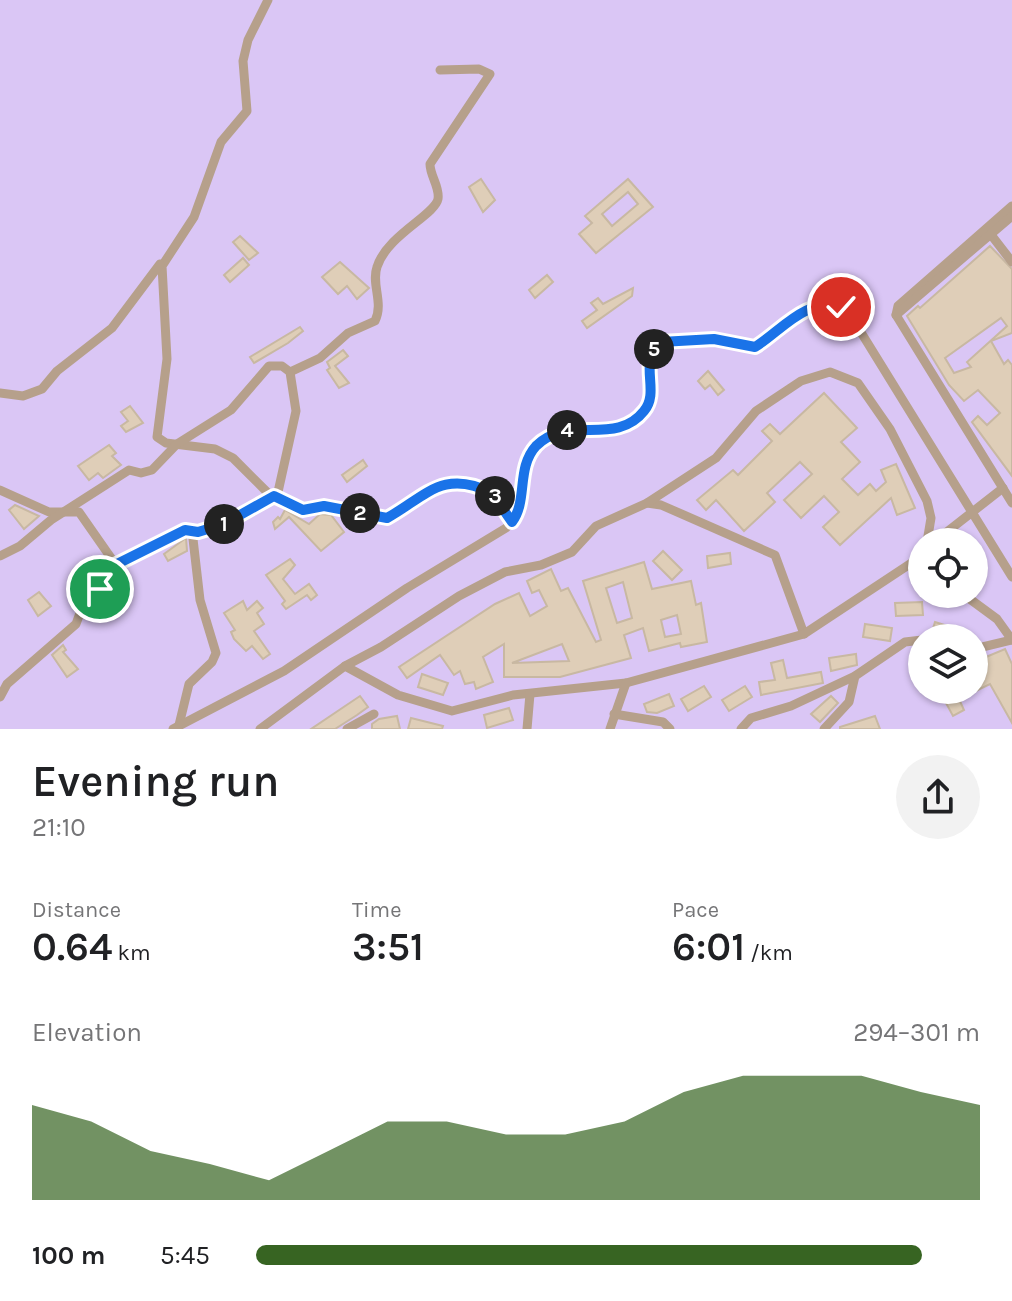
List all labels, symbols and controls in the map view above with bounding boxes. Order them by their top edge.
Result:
pin [807,273,875,341]
icon: check [819,285,863,329]
pin: 5 [634,329,674,369]
text: 5 [648,336,660,362]
pin: 4 [547,410,587,450]
text: 4 [560,417,574,443]
pin: 3 [475,476,515,516]
text: 3 [488,483,502,509]
pin: 2 [340,493,380,533]
text: 2 [353,500,367,526]
pin: 1 [204,504,244,544]
text: 1 [220,511,228,537]
map controls [908,528,988,704]
button: locate [908,528,988,608]
pin [66,555,134,623]
icon: arrive [78,567,122,611]
button: layers [908,624,988,704]
button: share [896,755,980,839]
text: Evening run [32,756,279,807]
text: 21:10 [32,812,86,843]
text: Distance [32,897,121,923]
text: Time [352,897,401,923]
text: Pace [672,897,719,923]
text: 0.64 [32,923,112,970]
text: 3:51 [352,923,424,970]
text: 6:01 [672,923,745,970]
text: km [112,940,151,966]
text: /km [745,940,793,966]
text: Elevation [32,1017,142,1048]
text: 294–301 m [853,1017,980,1048]
text: 100 m [32,1240,105,1271]
text: 5:45 [160,1240,210,1271]

